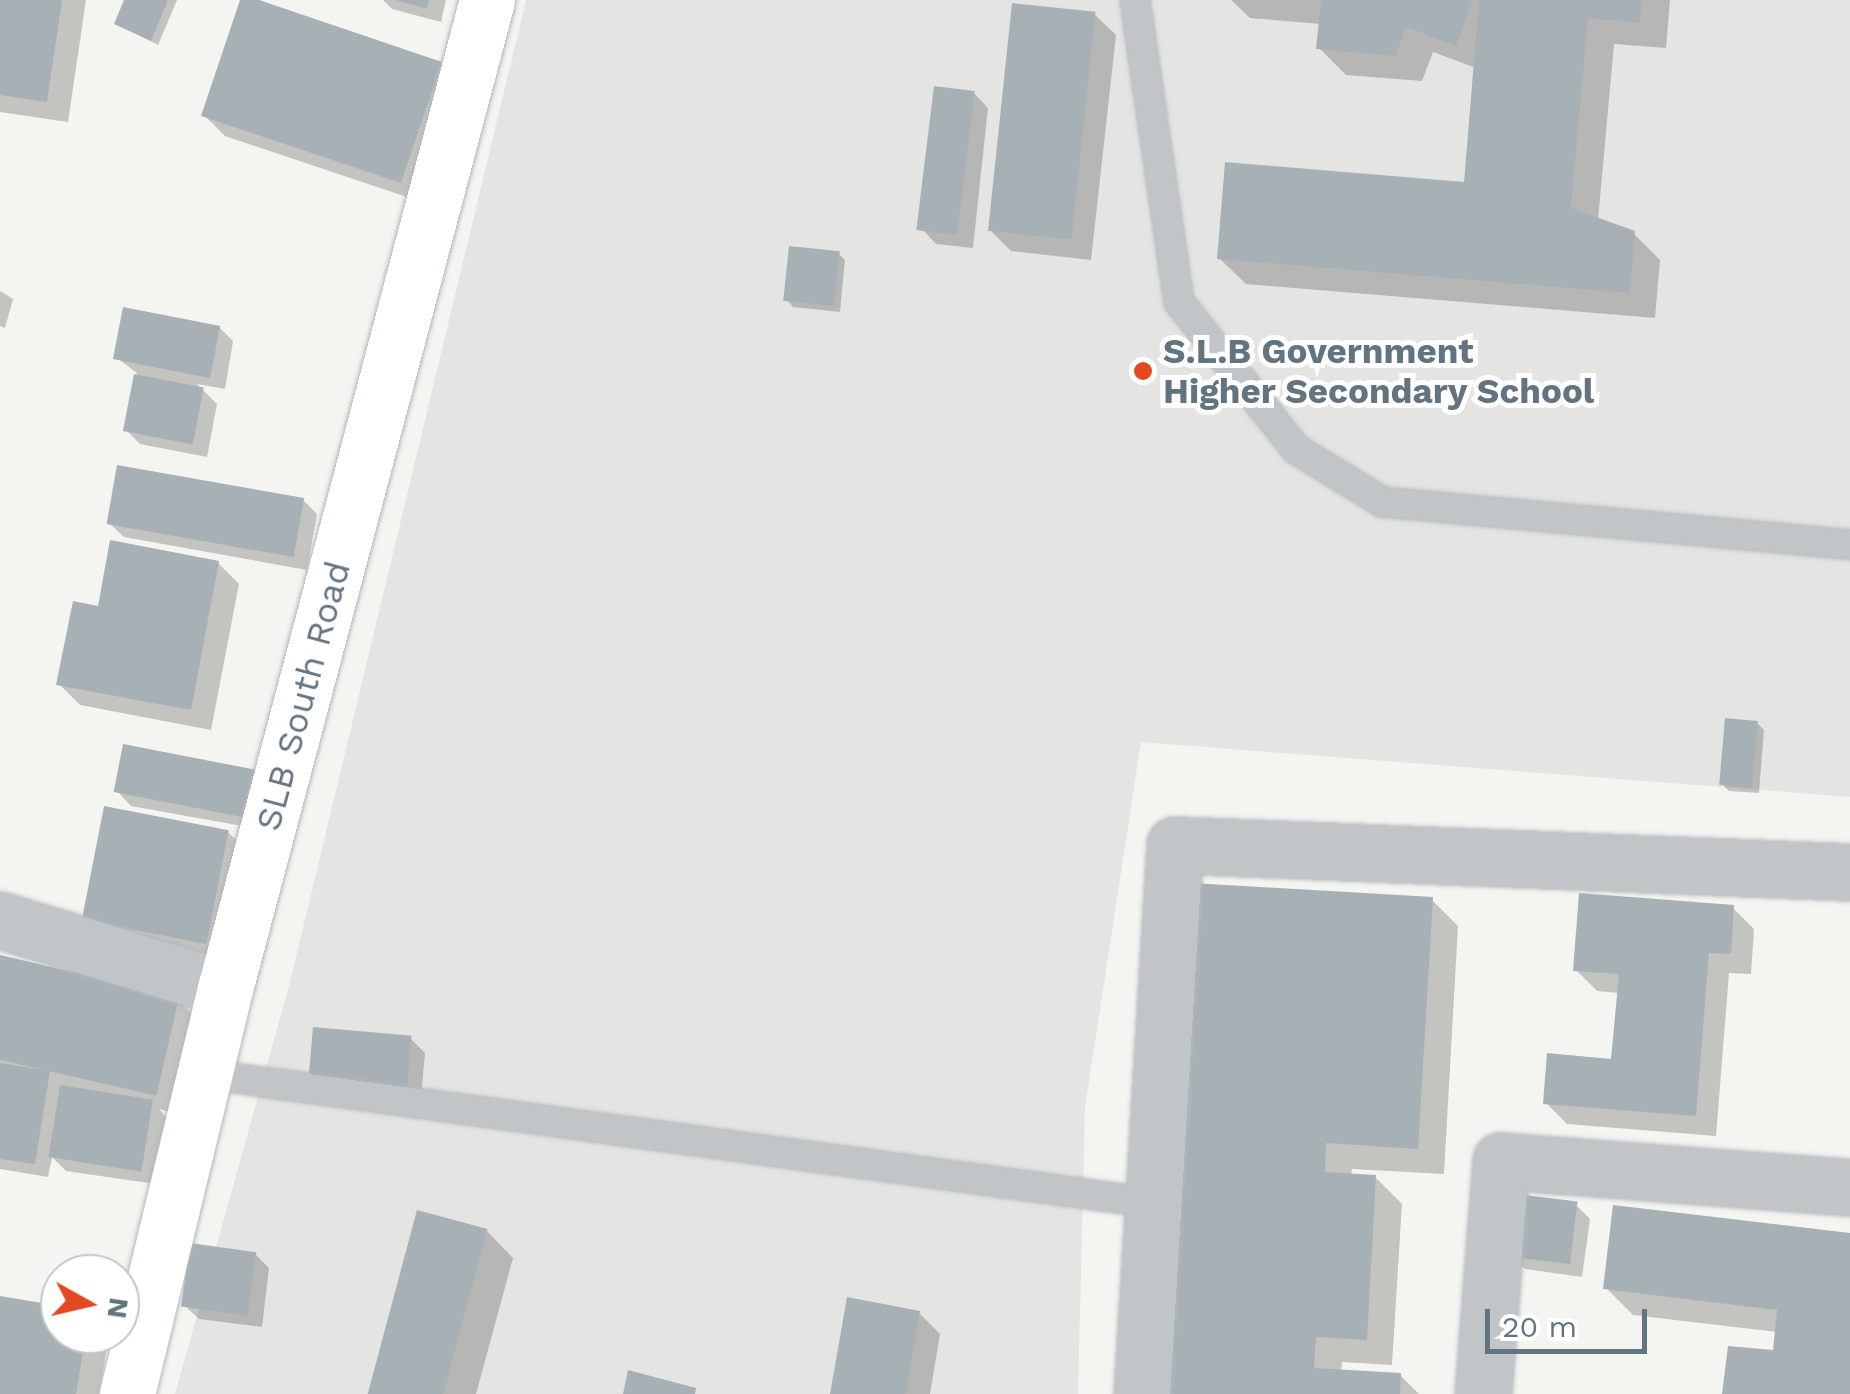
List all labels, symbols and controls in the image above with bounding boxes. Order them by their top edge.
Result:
place label: S.L.B Government Higher Secondary School [1163,330,1596,412]
marker: S.L.B Government Higher Secondary School [1132,360,1154,382]
street label: SLB South Road [247,557,359,835]
north arrow [40,1254,140,1354]
scale bar [1490,1289,1652,1351]
text: N [100,1295,136,1321]
text: 20 m [1502,1309,1577,1344]

